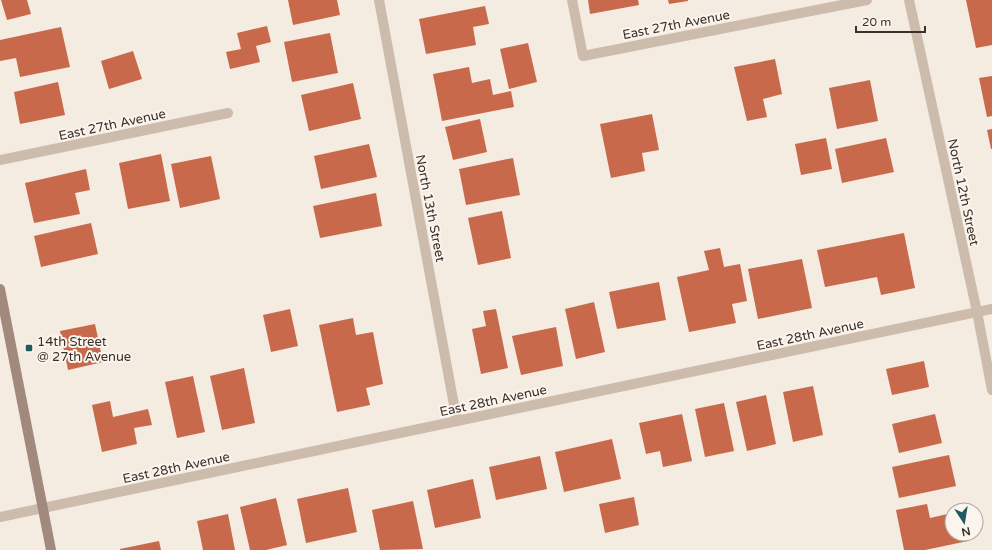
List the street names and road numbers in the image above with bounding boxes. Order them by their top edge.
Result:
street label: East 27th Avenue [621,7,731,43]
street label: East 27th Avenue [57,106,167,144]
street label: North 12th Street [944,137,982,247]
street label: North 13th Street [412,153,448,263]
street label: East 28th Avenue [755,316,865,354]
street label: East 28th Avenue [438,382,548,420]
street label: East 28th Avenue [121,449,231,487]

